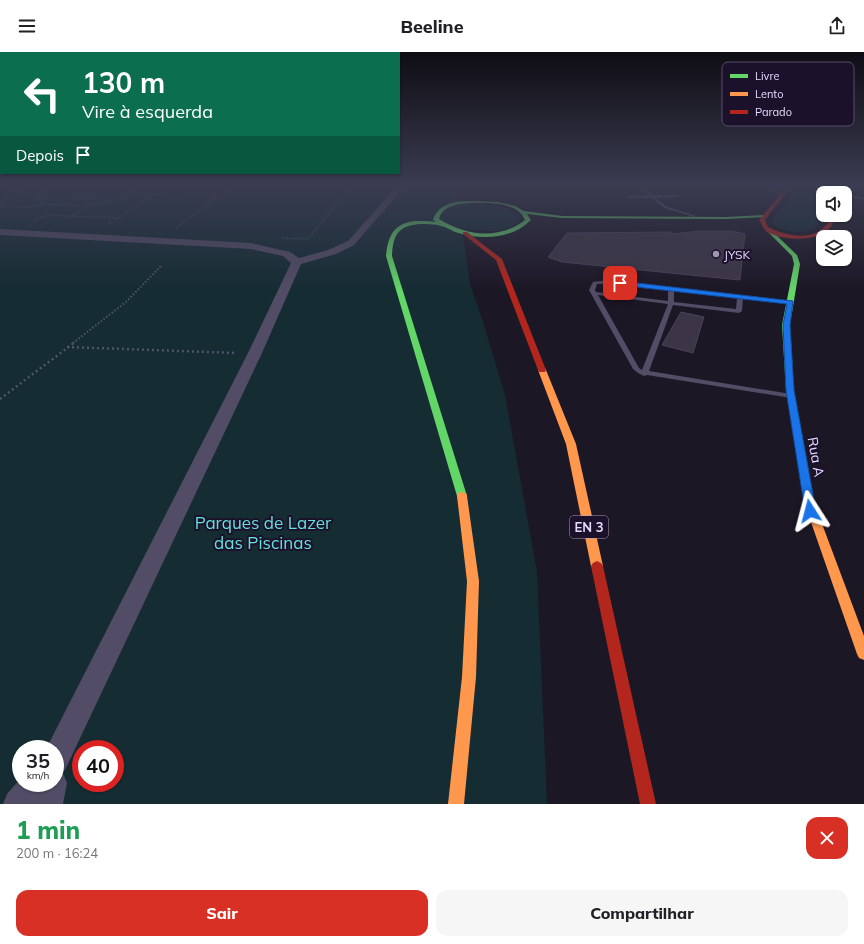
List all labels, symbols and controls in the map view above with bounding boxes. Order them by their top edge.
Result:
icon: menu [16,15,38,37]
text: Beeline [400,15,464,38]
icon: share [826,15,848,37]
legend [722,62,854,126]
text: 130 m [82,65,165,100]
icon: left [16,68,68,120]
text: Livre [755,69,779,83]
text: Lento [755,87,783,101]
text: Vire à esquerda [82,100,213,123]
text: Parado [755,105,792,119]
icon: arrive [72,144,94,166]
text: Depois [16,146,64,165]
map controls [816,186,852,266]
button: sound [816,186,852,222]
button: layers [816,230,852,266]
place label: JYSK [724,247,750,262]
marker: JYSK [711,249,721,259]
pin [603,266,637,300]
icon: arrive [609,272,631,294]
street label: Rua A [804,436,828,479]
position arrow [789,490,831,532]
park label: Parques de Lazer das Piscinas [195,512,332,553]
road number: EN 3 [570,516,608,538]
speed limit sign: 40 [72,740,124,792]
text: 35 [26,748,50,773]
text: km/h [27,769,49,782]
text: 1 min [16,815,80,845]
button: close [806,817,848,859]
text: 200 m · 16:24 [16,845,98,861]
button: Sair [16,890,428,936]
button: Compartilhar [436,890,848,936]

